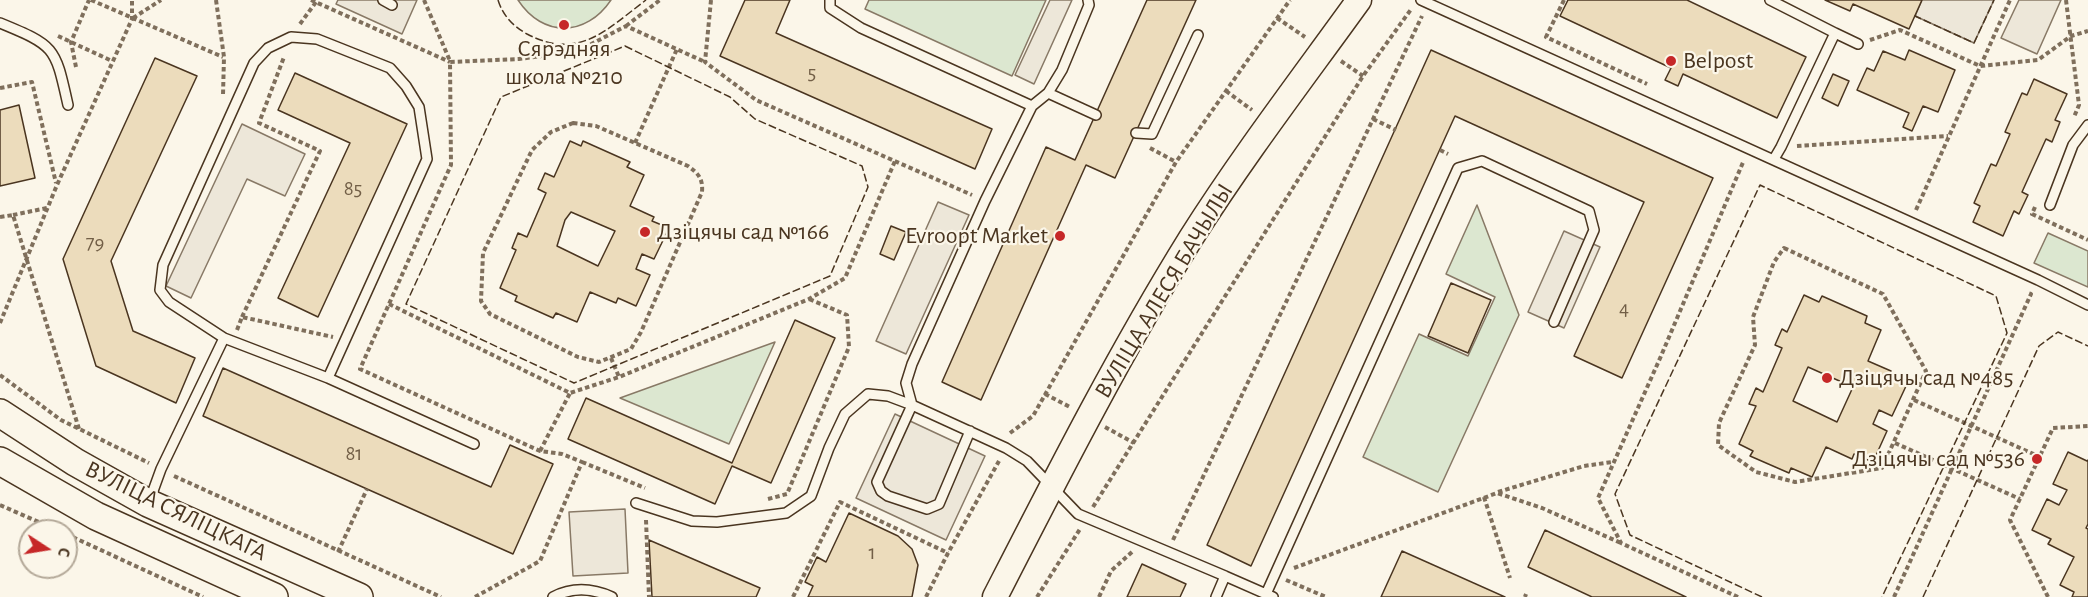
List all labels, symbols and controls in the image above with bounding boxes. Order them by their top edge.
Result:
marker: Сярэдняя школа №210 [557,18,571,32]
place label: Сярэдняя школа №210 [505,35,623,91]
place label: Belpost [1683,47,1753,75]
marker: Belpost [1664,54,1678,68]
house number: 5 [808,60,816,86]
house number: 85 [344,176,362,202]
street label: ВУЛІЦА АЛЕСЯ БАЧЫЛЫ [1088,178,1240,404]
place label: Дзіцячы сад №166 [657,218,829,246]
place label: Evroopt Market [905,222,1048,250]
marker: Дзіцячы сад №166 [638,225,652,239]
marker: Evroopt Market [1053,229,1067,243]
house number: 79 [86,230,104,256]
house number: 4 [1619,296,1629,322]
place label: Дзіцячы сад №485 [1839,364,2013,392]
marker: Дзіцячы сад №485 [1820,371,1834,385]
house number: 81 [345,441,363,467]
place label: Дзіцячы сад №536 [1852,445,2025,473]
marker: Дзіцячы сад №536 [2030,452,2044,466]
street label: ВУЛІЦА СЯЛІЦКАГА [80,455,272,567]
north arrow [18,519,78,579]
house number: 1 [868,540,876,566]
text: С [55,546,72,558]

